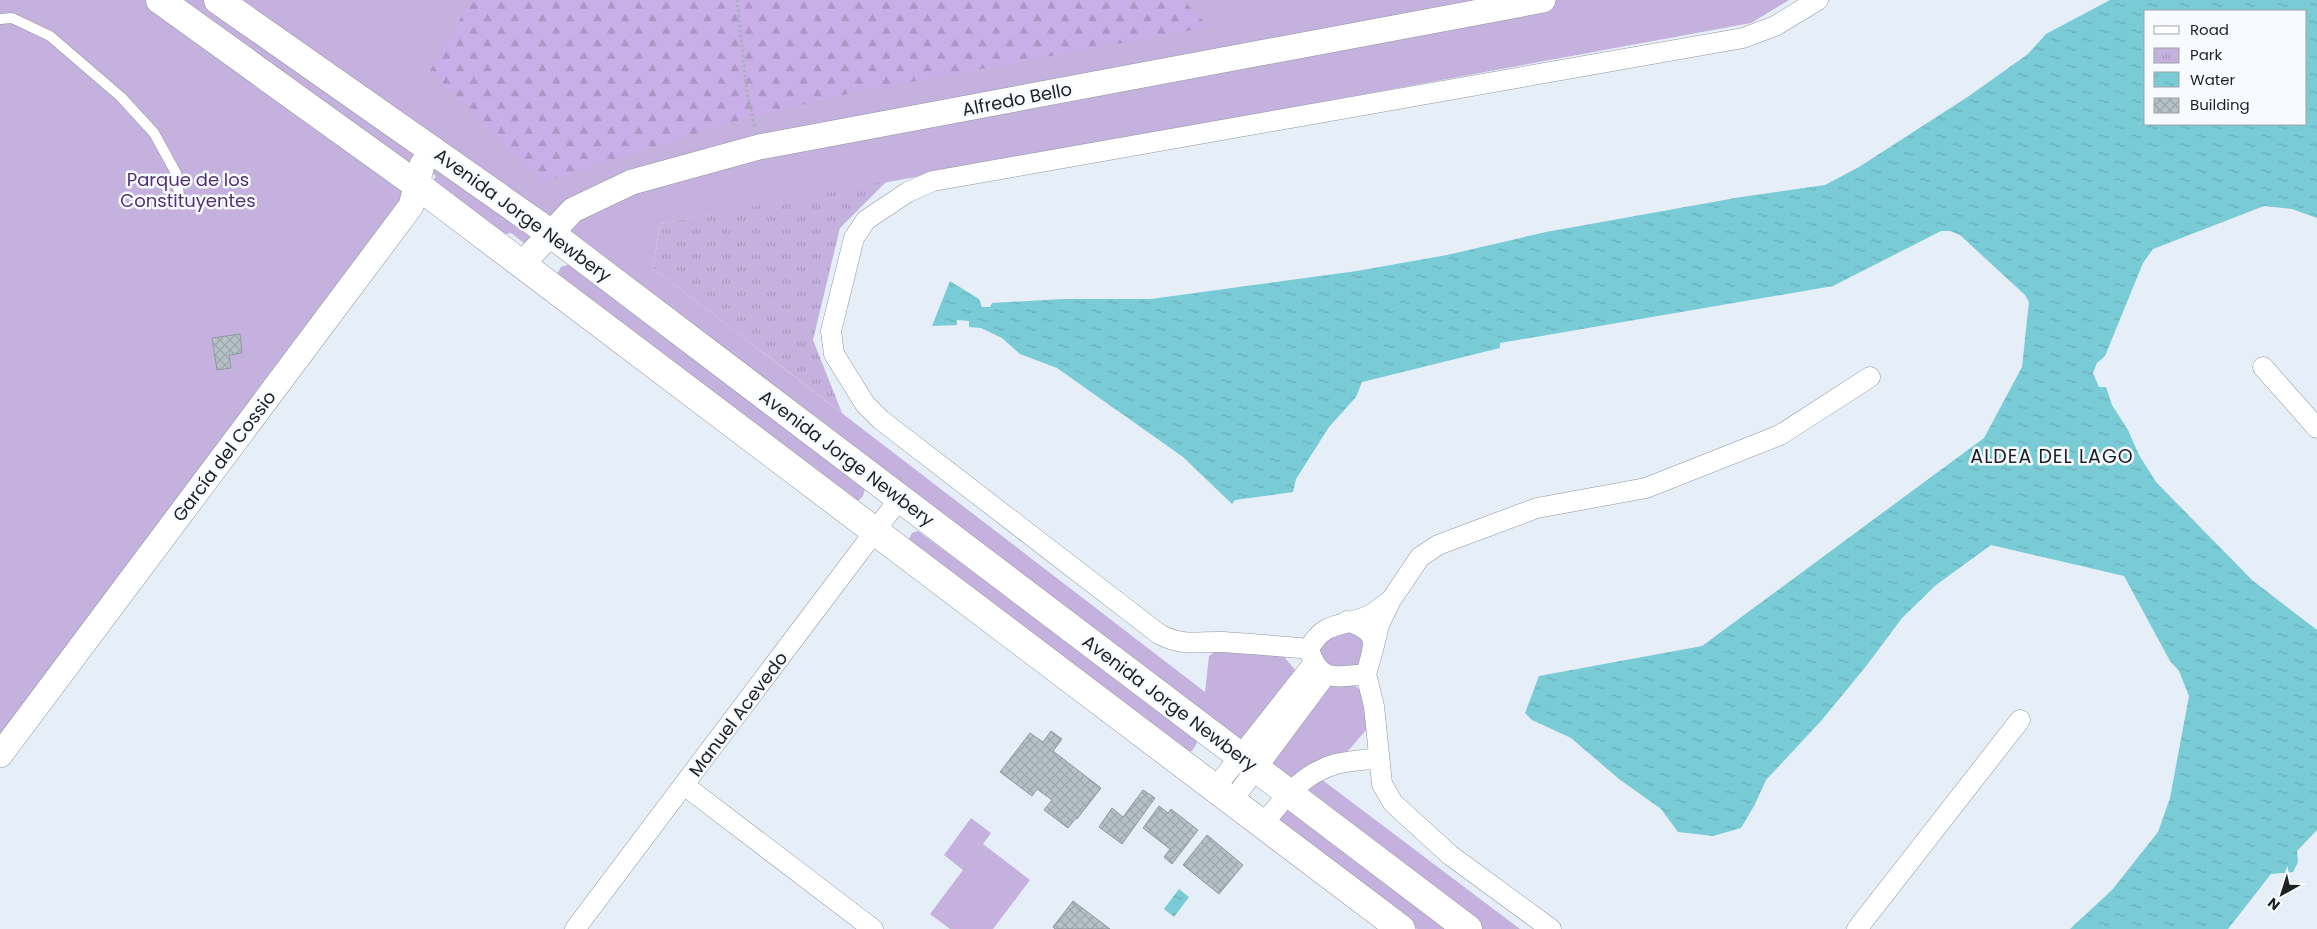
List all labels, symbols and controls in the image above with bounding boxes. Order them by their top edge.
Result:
legend [2144,10,2307,125]
text: Road [2190,19,2229,40]
text: Park [2190,44,2222,65]
text: Water [2190,69,2236,90]
street label: Alfredo Bello [960,76,1074,122]
text: Building [2190,94,2250,115]
street label: Avenida Jorge Newbery [429,142,617,288]
park label: Parque de los Constituyentes [120,167,256,213]
street label: Avenida Jorge Newbery [754,384,940,532]
street label: García del Cossio [166,385,282,527]
district label: ALDEA DEL LAGO [1970,443,2134,470]
street label: Avenida Jorge Newbery [1077,629,1263,777]
street label: Manuel Acevedo [683,646,793,782]
north arrow [2257,869,2307,919]
text: N [2263,893,2284,915]

